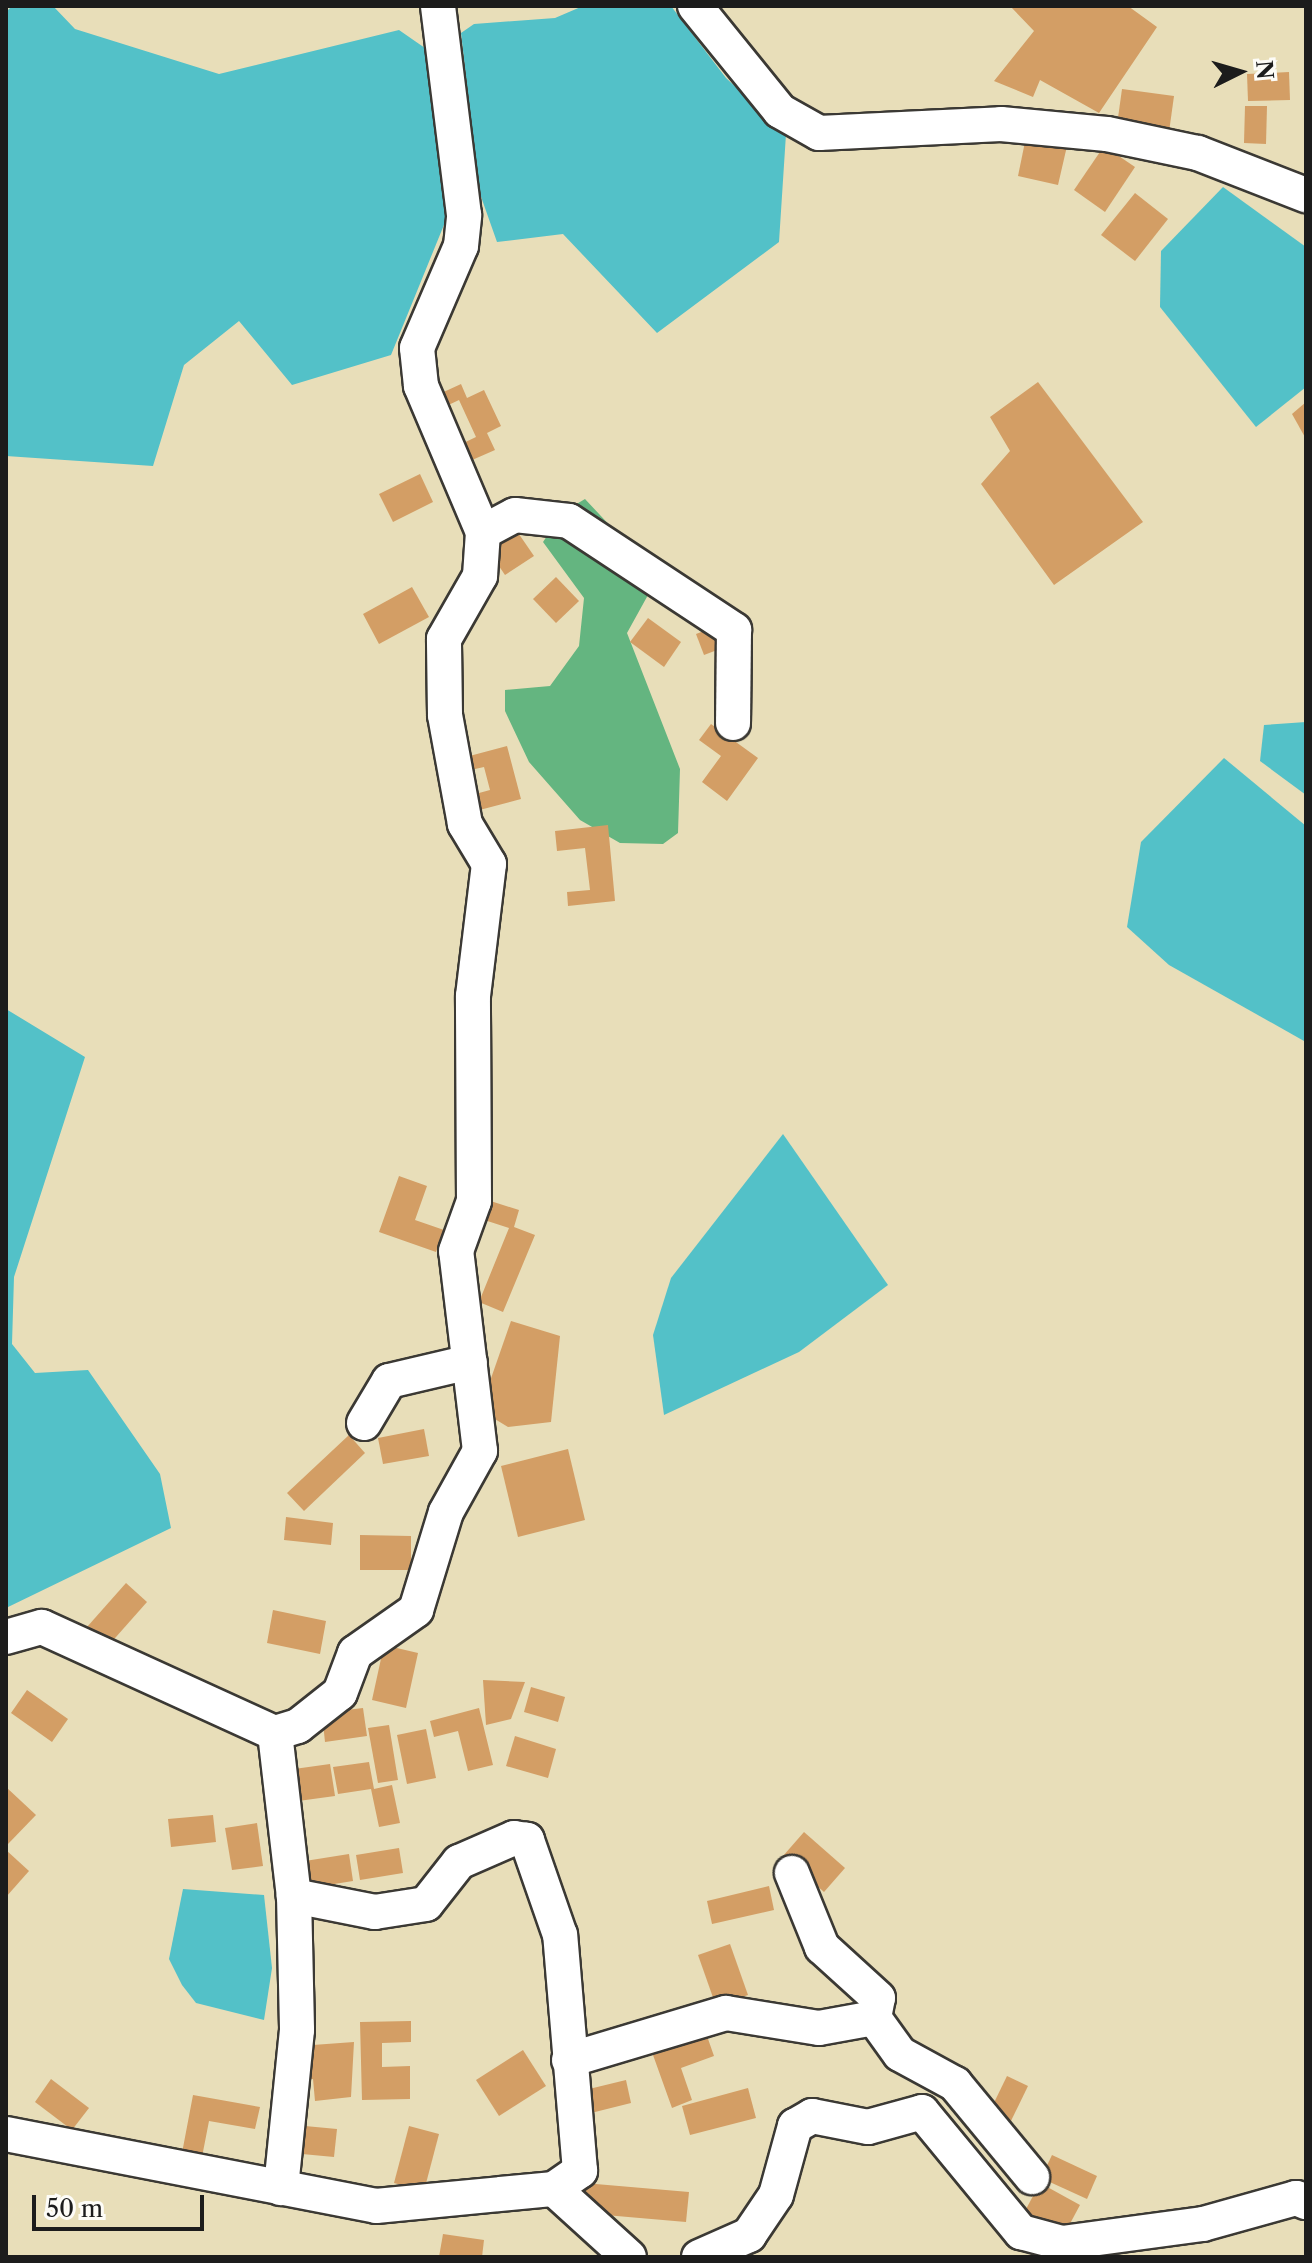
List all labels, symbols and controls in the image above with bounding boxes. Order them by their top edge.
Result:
north arrow [1200,32,1280,112]
text: N [1250,59,1279,81]
scale bar [36,2179,208,2229]
text: 50 m [46,2194,103,2223]

